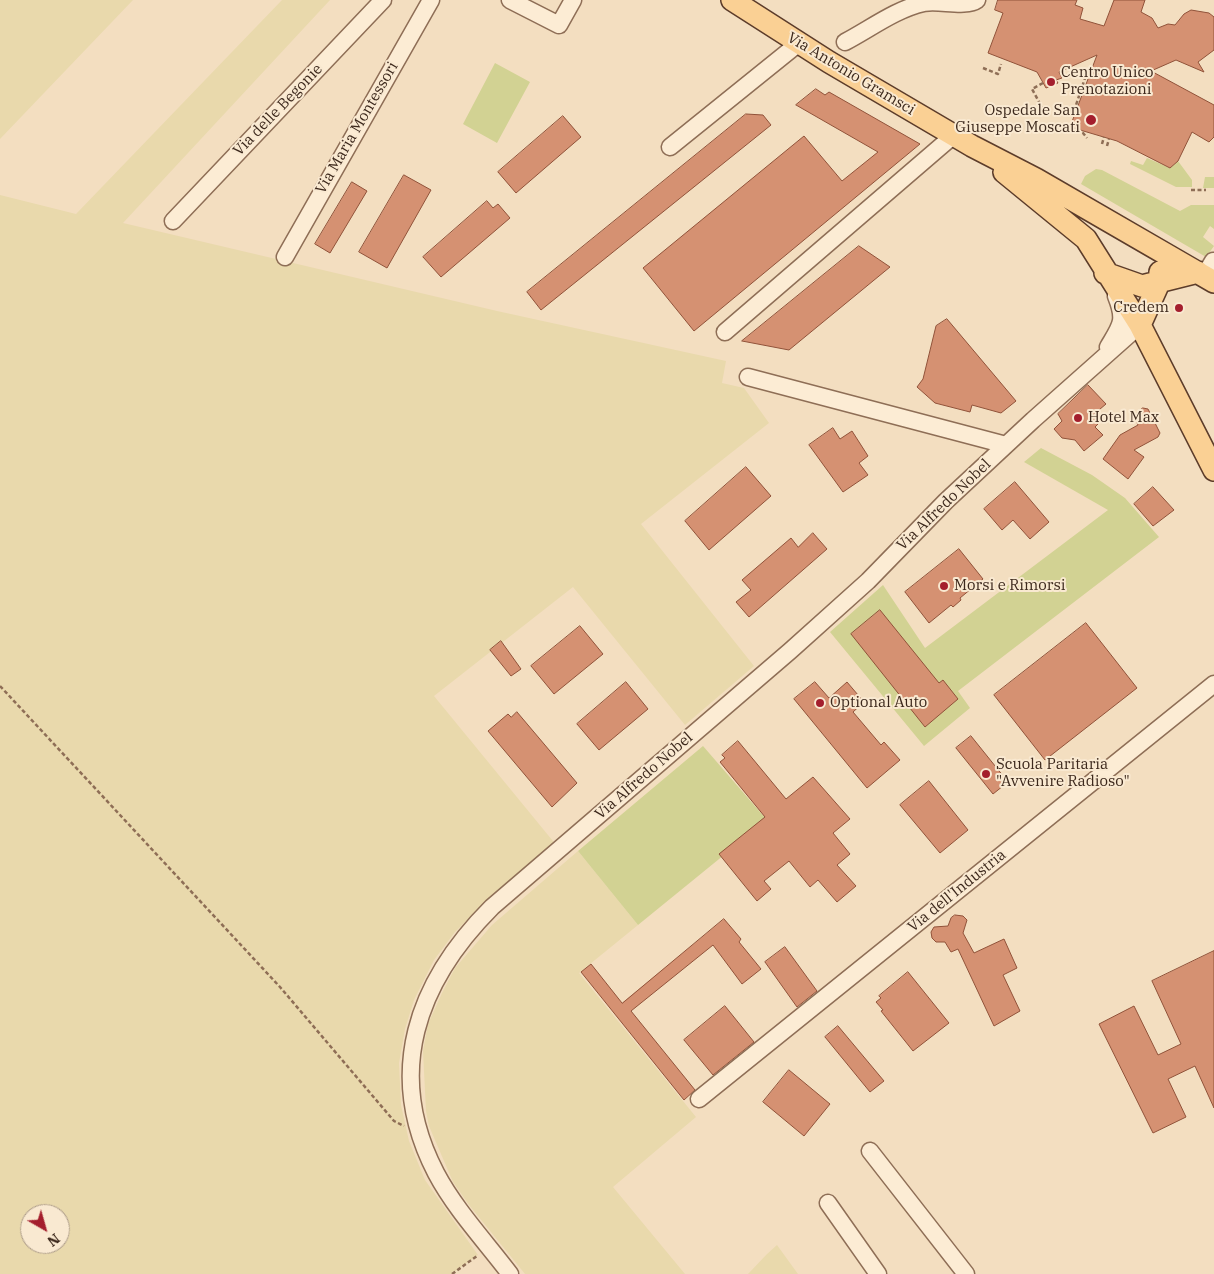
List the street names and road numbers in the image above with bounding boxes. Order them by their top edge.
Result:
street label: Via Antonio Gramsci [784,29,918,119]
street label: Via Maria Montessori [312,59,402,197]
street label: Via delle Begonie [230,60,326,160]
street label: Via Alfredo Nobel [893,456,995,554]
street label: Via Alfredo Nobel [592,729,696,823]
street label: Via dell'Industria [904,846,1010,936]

